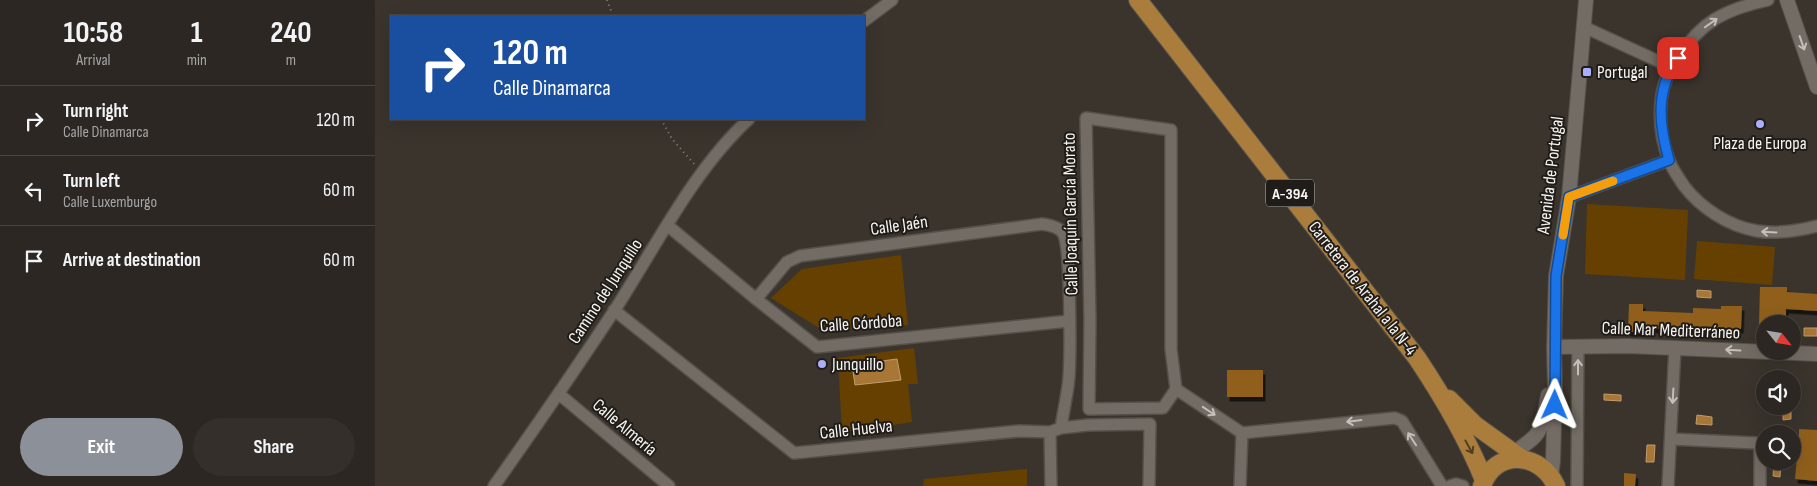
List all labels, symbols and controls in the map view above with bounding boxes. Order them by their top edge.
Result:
text: 10:58 [63,15,123,51]
text: 1 [191,15,203,51]
text: 240 [270,15,312,51]
one-way arrow [1704,18,1718,28]
text: 120 m [493,32,568,75]
icon: right [410,35,475,100]
one-way arrow [1798,35,1807,51]
pin [1657,37,1699,79]
icon: arrive [1664,44,1692,72]
text: Arrival [76,51,111,70]
text: min [187,51,207,70]
text: m [286,51,296,70]
place label: Portugal [1597,62,1648,83]
marker: Portugal [1581,66,1593,78]
text: Calle Dinamarca [493,75,611,102]
text: Turn right [63,100,128,123]
icon: right [20,107,48,135]
text: 120 m [317,109,355,132]
street label: Avenida de Portugal [1533,115,1568,236]
marker: Plaza de Europa [1754,118,1766,130]
text: Calle Dinamarca [63,123,149,142]
street label: Calle Joaquín García Morato [1059,132,1082,296]
place label: Plaza de Europa [1713,133,1807,154]
text: Turn left [63,170,120,193]
icon: left [20,177,48,205]
text: 60 m [323,179,355,202]
road number: A-394 [1266,180,1314,207]
text: Calle Luxemburgo [63,193,157,212]
street label: Calle Jaén [869,211,929,240]
street label: Carretera de Arahal a la N-4 [1304,217,1422,360]
one-way arrow [1761,227,1777,236]
street label: Camino del Junquillo [564,235,647,348]
icon: arrive [20,247,48,275]
text: Arrive at destination [63,249,201,272]
text: 60 m [323,249,355,272]
street label: Calle Córdoba [819,310,903,337]
north arrow [1756,315,1801,360]
map controls [1756,315,1801,470]
street label: Calle Mar Mediterráneo [1601,318,1741,343]
one-way arrow [1726,346,1742,355]
place label: Junquillo [831,354,883,375]
marker: Junquillo [816,358,828,370]
one-way arrow [1573,360,1583,376]
button: sound [1756,370,1801,415]
position arrow [1528,378,1580,430]
one-way arrow [1668,388,1677,404]
street label: Calle Almería [588,394,661,460]
one-way arrow [1202,406,1216,416]
street label: Calle Huelva [819,415,894,444]
one-way arrow [1346,416,1362,426]
button: Exit [20,418,183,476]
button: Share [193,418,355,476]
button: search [1756,425,1801,470]
one-way arrow [1407,432,1417,446]
one-way arrow [1464,439,1474,454]

